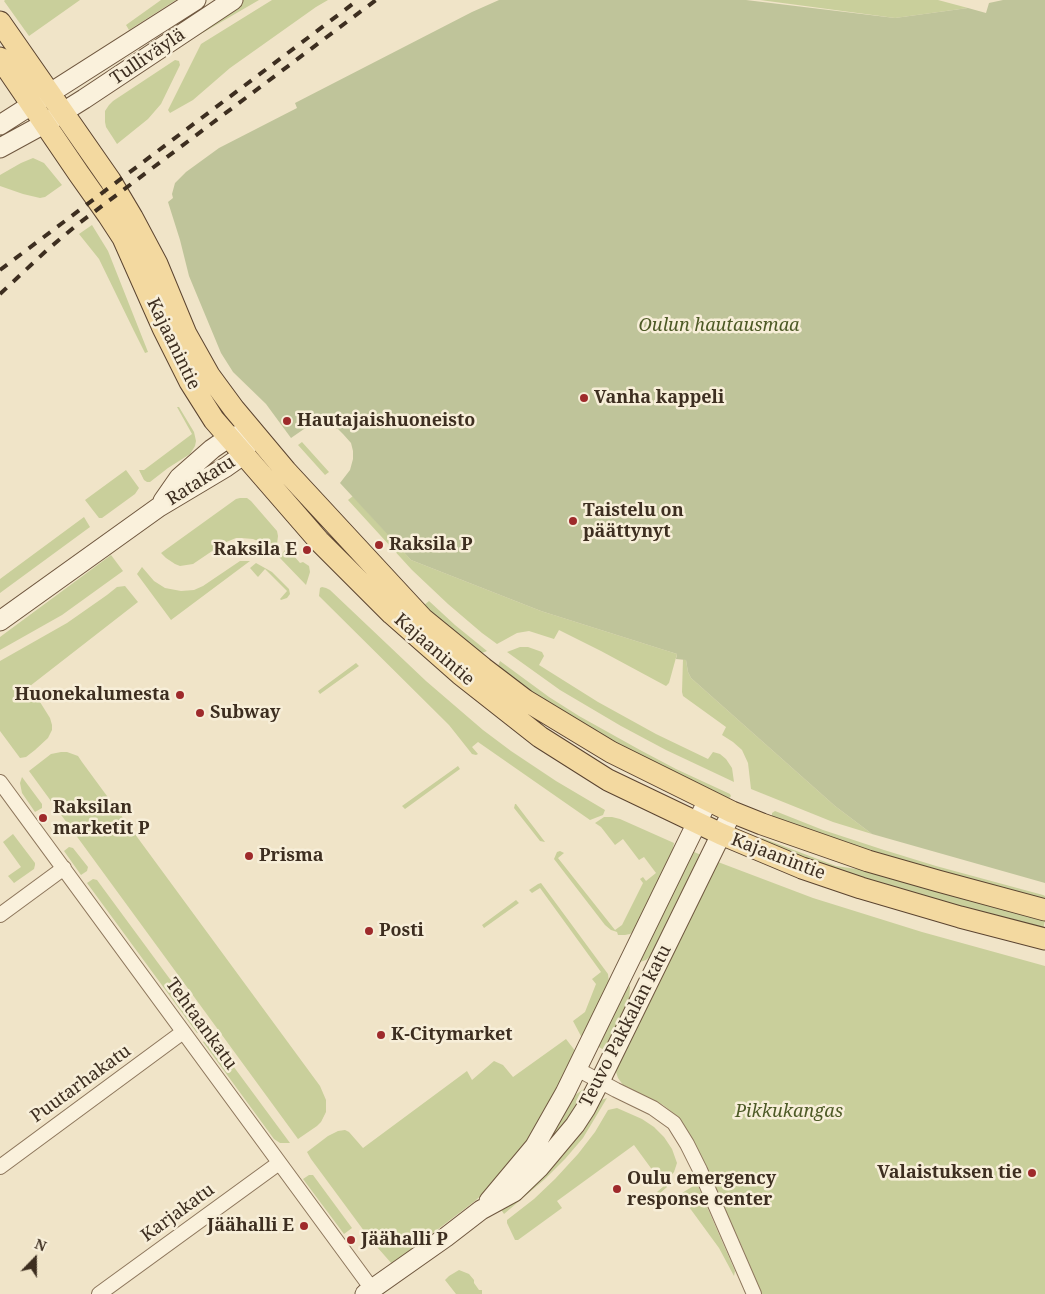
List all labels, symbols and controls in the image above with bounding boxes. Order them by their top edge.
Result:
street label: Tulliväylä [107,24,189,90]
street label: Kajaanintie [142,295,204,393]
park label: Oulun hautausmaa [639,315,799,337]
place label: Vanha kappeli [594,387,724,409]
marker: Vanha kappeli [578,392,590,404]
place label: Hautajaishuoneisto [297,410,475,432]
marker: Hautajaishuoneisto [281,415,293,427]
street label: Ratakatu [163,451,239,511]
place label: Taistelu on päättynyt [583,500,684,542]
marker: Taistelu on päättynyt [567,515,579,527]
place label: Raksila P [389,534,472,556]
place label: Raksila E [213,539,297,561]
marker: Raksila P [373,539,385,551]
marker: Raksila E [301,544,313,556]
street label: Kajaanintie [390,609,478,691]
place label: Huonekalumesta [14,684,170,706]
marker: Huonekalumesta [174,689,186,701]
place label: Subway [210,702,280,724]
marker: Subway [194,707,206,719]
place label: Raksilan marketit P [53,797,149,840]
marker: Raksilan marketit P [37,812,49,824]
street label: Kajaanintie [728,829,828,885]
place label: Prisma [259,845,323,867]
marker: Prisma [243,850,255,862]
place label: Posti [379,920,424,942]
marker: Posti [363,925,375,937]
street label: Teuvo Pakkalan katu [576,941,676,1111]
street label: Tehtaankatu [161,974,241,1074]
place label: K-Citymarket [391,1024,513,1046]
marker: K-Citymarket [375,1029,387,1041]
street label: Puutarhakatu [27,1040,135,1128]
park label: Pikkukangas [735,1101,843,1123]
place label: Valaistuksen tie [877,1162,1022,1184]
marker: Valaistuksen tie [1026,1167,1038,1179]
place label: Oulu emergency response center [627,1168,776,1210]
street label: Karjakatu [137,1179,219,1247]
marker: Oulu emergency response center [611,1183,623,1195]
place label: Jäähalli E [207,1215,294,1237]
marker: Jäähalli E [298,1220,310,1232]
place label: Jäähalli P [361,1229,448,1251]
north arrow [10,1234,60,1284]
text: N [32,1234,49,1256]
marker: Jäähalli P [345,1234,357,1246]

